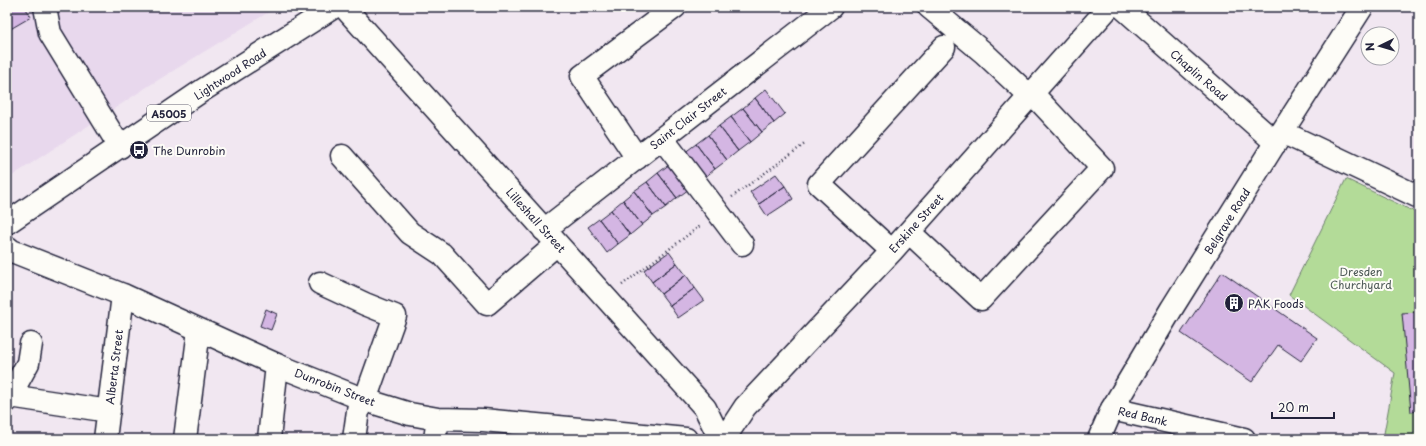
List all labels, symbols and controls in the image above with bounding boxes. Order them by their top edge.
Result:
north arrow [1360,26,1400,66]
text: N [1361,42,1378,52]
street label: Lightwood Road [190,44,270,104]
street label: Chaplin Road [1167,45,1231,105]
street label: Saint Clair Street [646,82,730,153]
road number: A5005 [147,105,191,121]
bus stop icon: The Dunrobin [128,139,150,161]
place label: The Dunrobin [153,142,225,159]
street label: Lilleshall Street [502,184,570,257]
street label: Belgrave Road [1200,185,1254,257]
street label: Erskine Street [885,189,948,256]
park label: Dresden Churchyard [1330,263,1392,293]
building icon: PAK Foods [1223,292,1245,314]
place label: PAK Foods [1248,295,1304,312]
street label: Alberta Street [101,328,127,405]
street label: Dunrobin Street [292,364,378,410]
scale bar [1272,394,1334,420]
text: 20 m [1278,398,1309,416]
street label: Red Bank [1116,402,1170,430]

